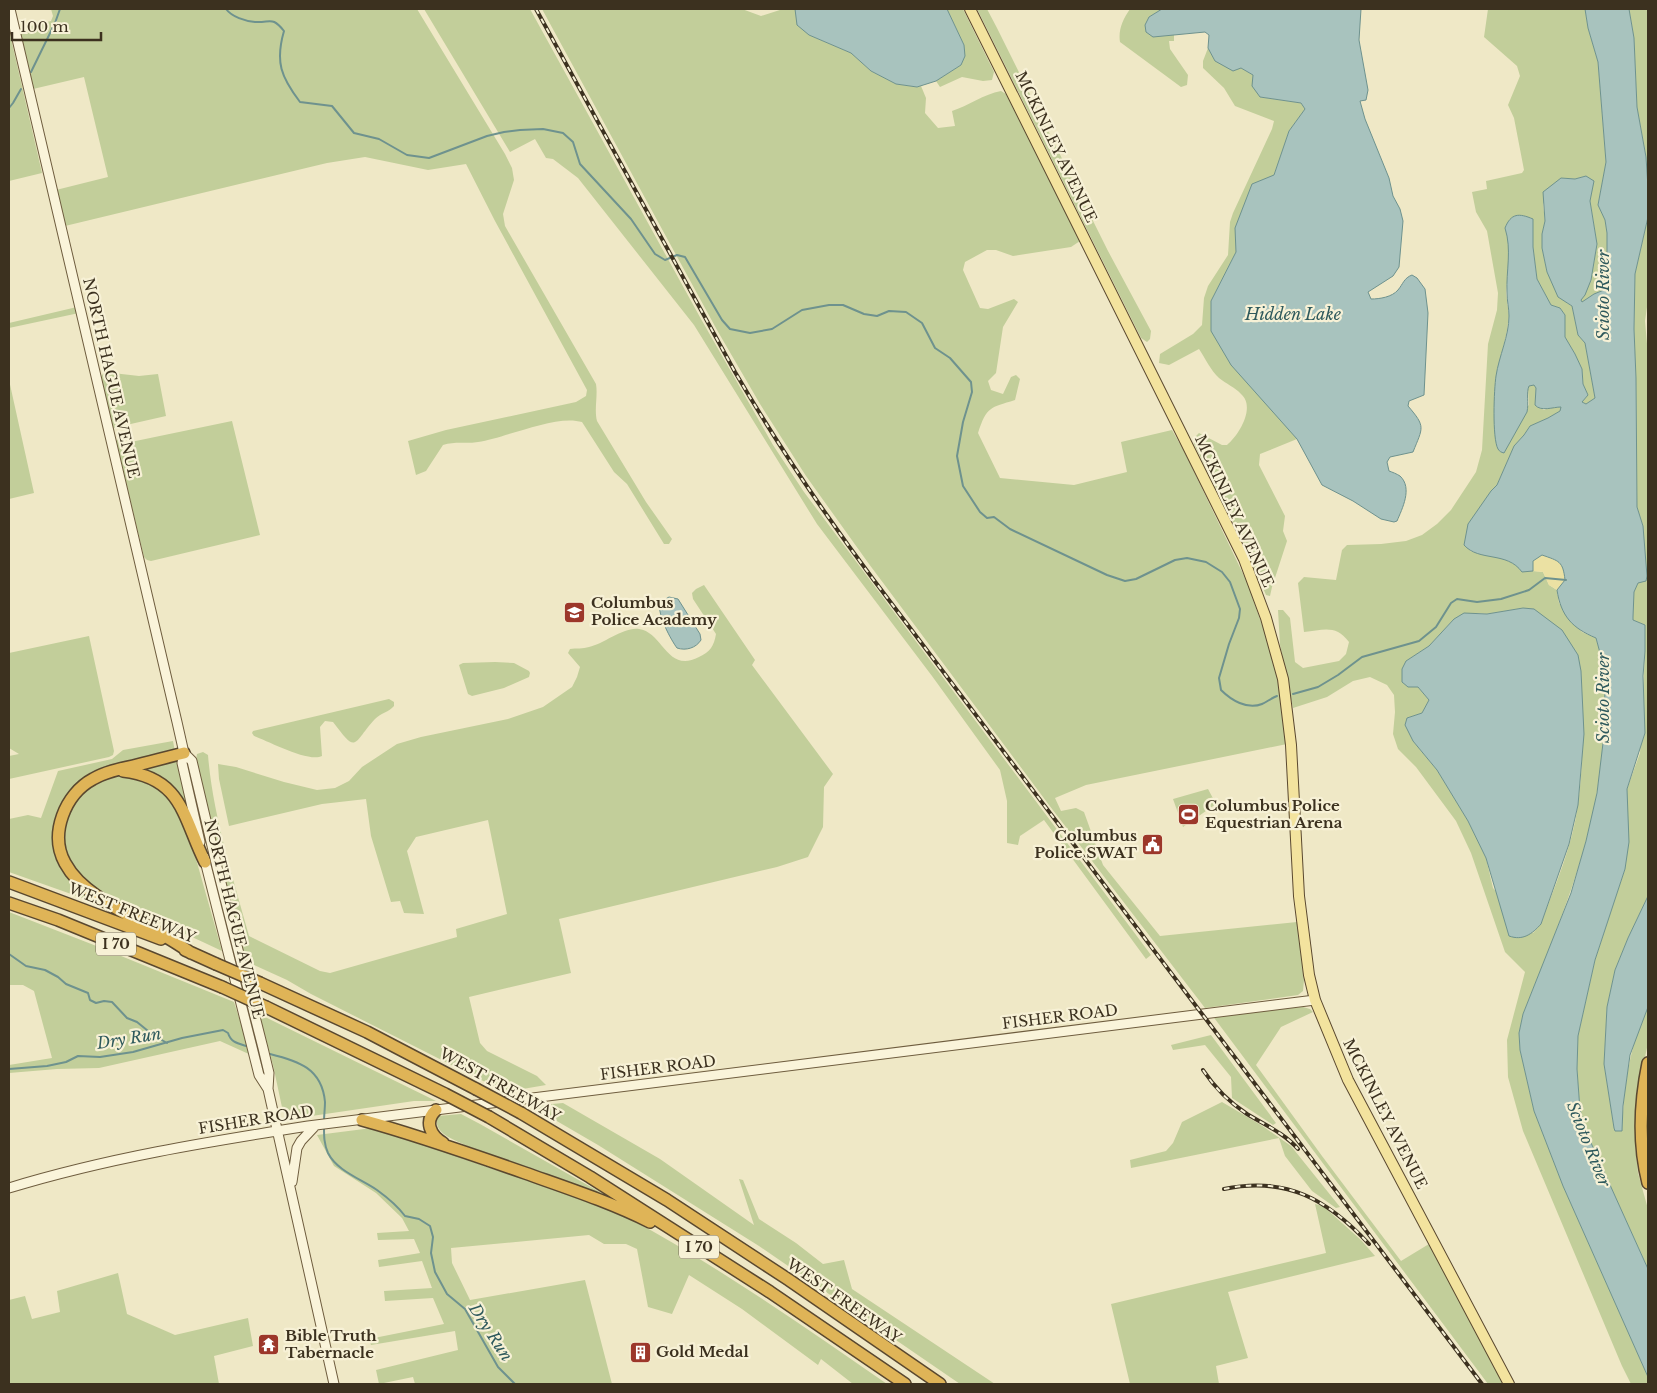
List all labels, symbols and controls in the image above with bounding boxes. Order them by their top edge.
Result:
scale bar [12,10,101,42]
text: 100 m [20,17,69,36]
street label: MCKINLEY AVENUE [1012,68,1101,226]
water label: Scioto River [1593,249,1613,340]
street label: NORTH HAGUE AVENUE [79,276,144,480]
water label: Hidden Lake [1244,304,1342,324]
street label: MCKINLEY AVENUE [1191,432,1278,590]
place label: Columbus Police Academy [591,593,717,629]
school or university icon: Columbus Police Academy [563,600,587,624]
water label: Scioto River [1593,652,1613,743]
place label: Columbus Police Equestrian Arena [1205,796,1343,832]
sports icon: Columbus Police Equestrian Arena [1177,803,1201,827]
street label: NORTH HAGUE AVENUE [200,817,269,1021]
place label: Columbus Police SWAT [1034,826,1138,862]
public building icon: Columbus Police SWAT [1141,833,1165,857]
street label: WEST FREEWAY [65,878,200,947]
road number: I 70 [96,932,136,956]
street label: FISHER ROAD [1001,1000,1119,1033]
water label: Dry Run [94,1023,163,1053]
street label: MCKINLEY AVENUE [1339,1036,1432,1192]
street label: WEST FREEWAY [435,1043,565,1126]
street label: FISHER ROAD [599,1051,717,1084]
water label: Scioto River [1563,1098,1615,1190]
street label: FISHER ROAD [197,1101,315,1138]
road number: I 70 [679,1236,719,1258]
street label: WEST FREEWAY [782,1253,906,1348]
water label: Dry Run [464,1298,517,1365]
place label: Bible Truth Tabernacle [285,1326,377,1362]
temple icon: Bible Truth Tabernacle [257,1333,281,1357]
building icon: Gold Medal [628,1340,652,1364]
place label: Gold Medal [656,1342,749,1361]

